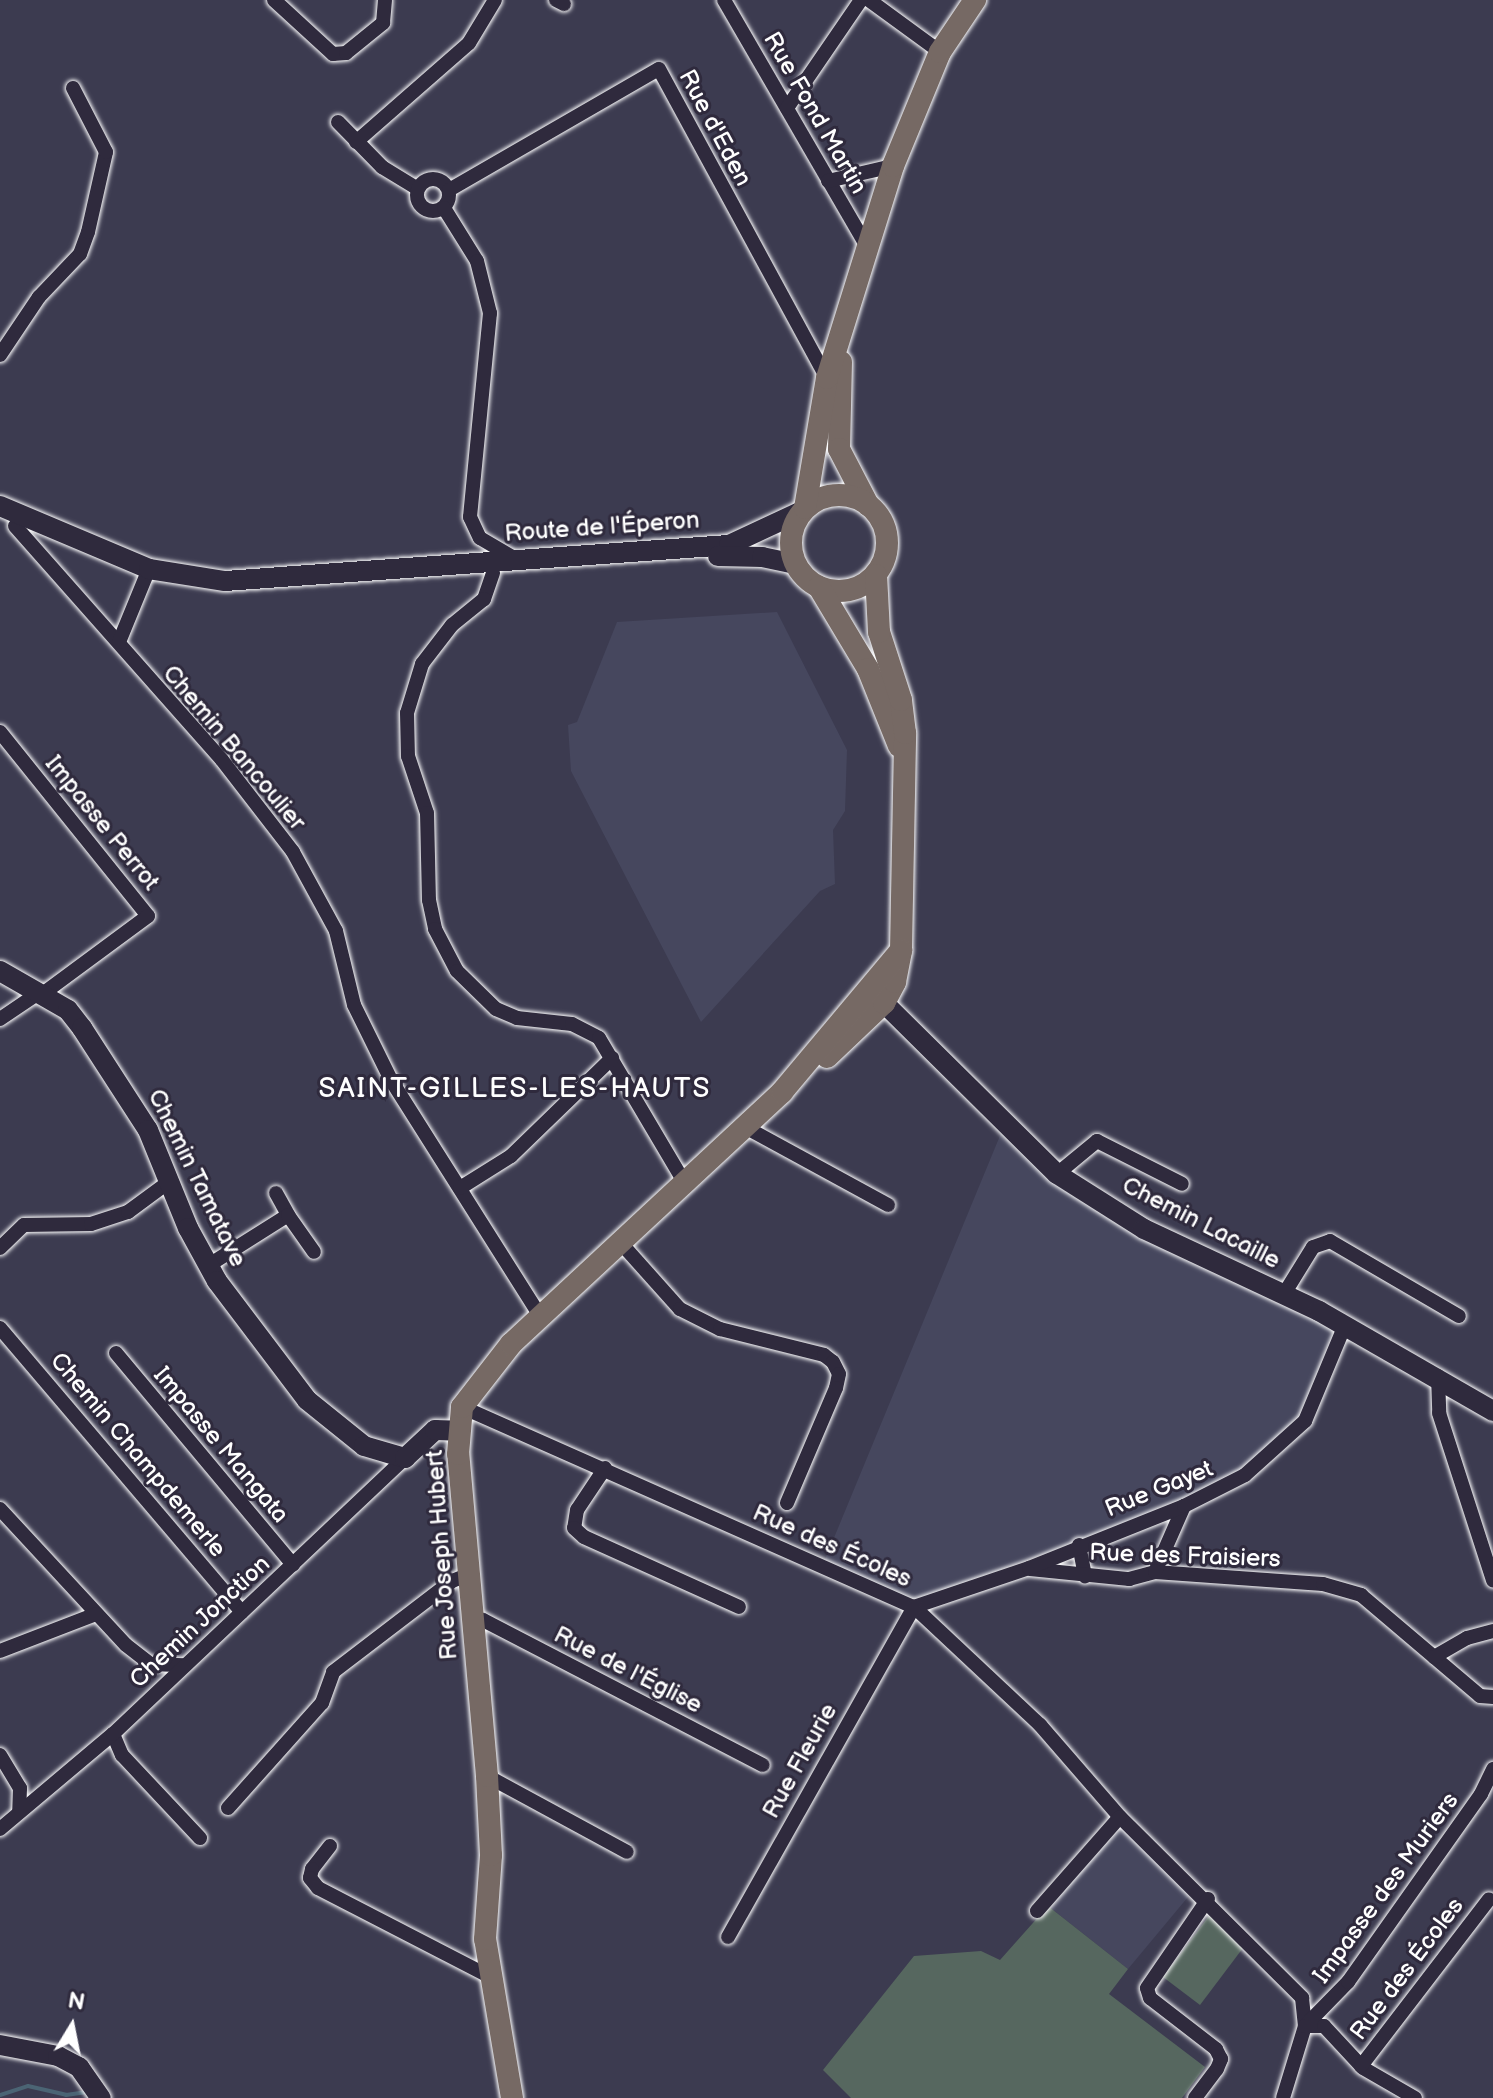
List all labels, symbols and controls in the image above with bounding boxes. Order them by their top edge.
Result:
street label: Rue Fond Martin [757,27,873,199]
street label: Rue d'Eden [672,65,758,191]
street label: Route de l'Éperon [504,506,700,548]
street label: Chemin Bancoulier [156,659,312,837]
street label: Impasse Perrot [39,750,165,896]
district label: SAINT-GILLES-LES-HAUTS [318,1072,712,1106]
street label: Chemin Tamatave [141,1084,253,1272]
street label: Chemin Lacaille [1117,1171,1285,1275]
street label: Chemin Champdemerle [44,1347,232,1563]
street label: Impasse Mangata [147,1361,295,1529]
street label: Rue Joseph Hubert [420,1448,464,1662]
street label: Rue Gayet [1101,1454,1217,1524]
street label: Rue des Écoles [748,1498,916,1594]
street label: Rue des Fraisiers [1089,1538,1281,1574]
street label: Chemin Jonction [124,1549,276,1695]
street label: Rue de l'Église [549,1620,707,1720]
street label: Rue Fleurie [757,1699,843,1823]
street label: Impasse des Muriers [1307,1787,1465,1989]
street label: Rue des Écoles [1344,1892,1470,2046]
north arrow [32,1986,112,2066]
text: N [66,1987,87,2017]

